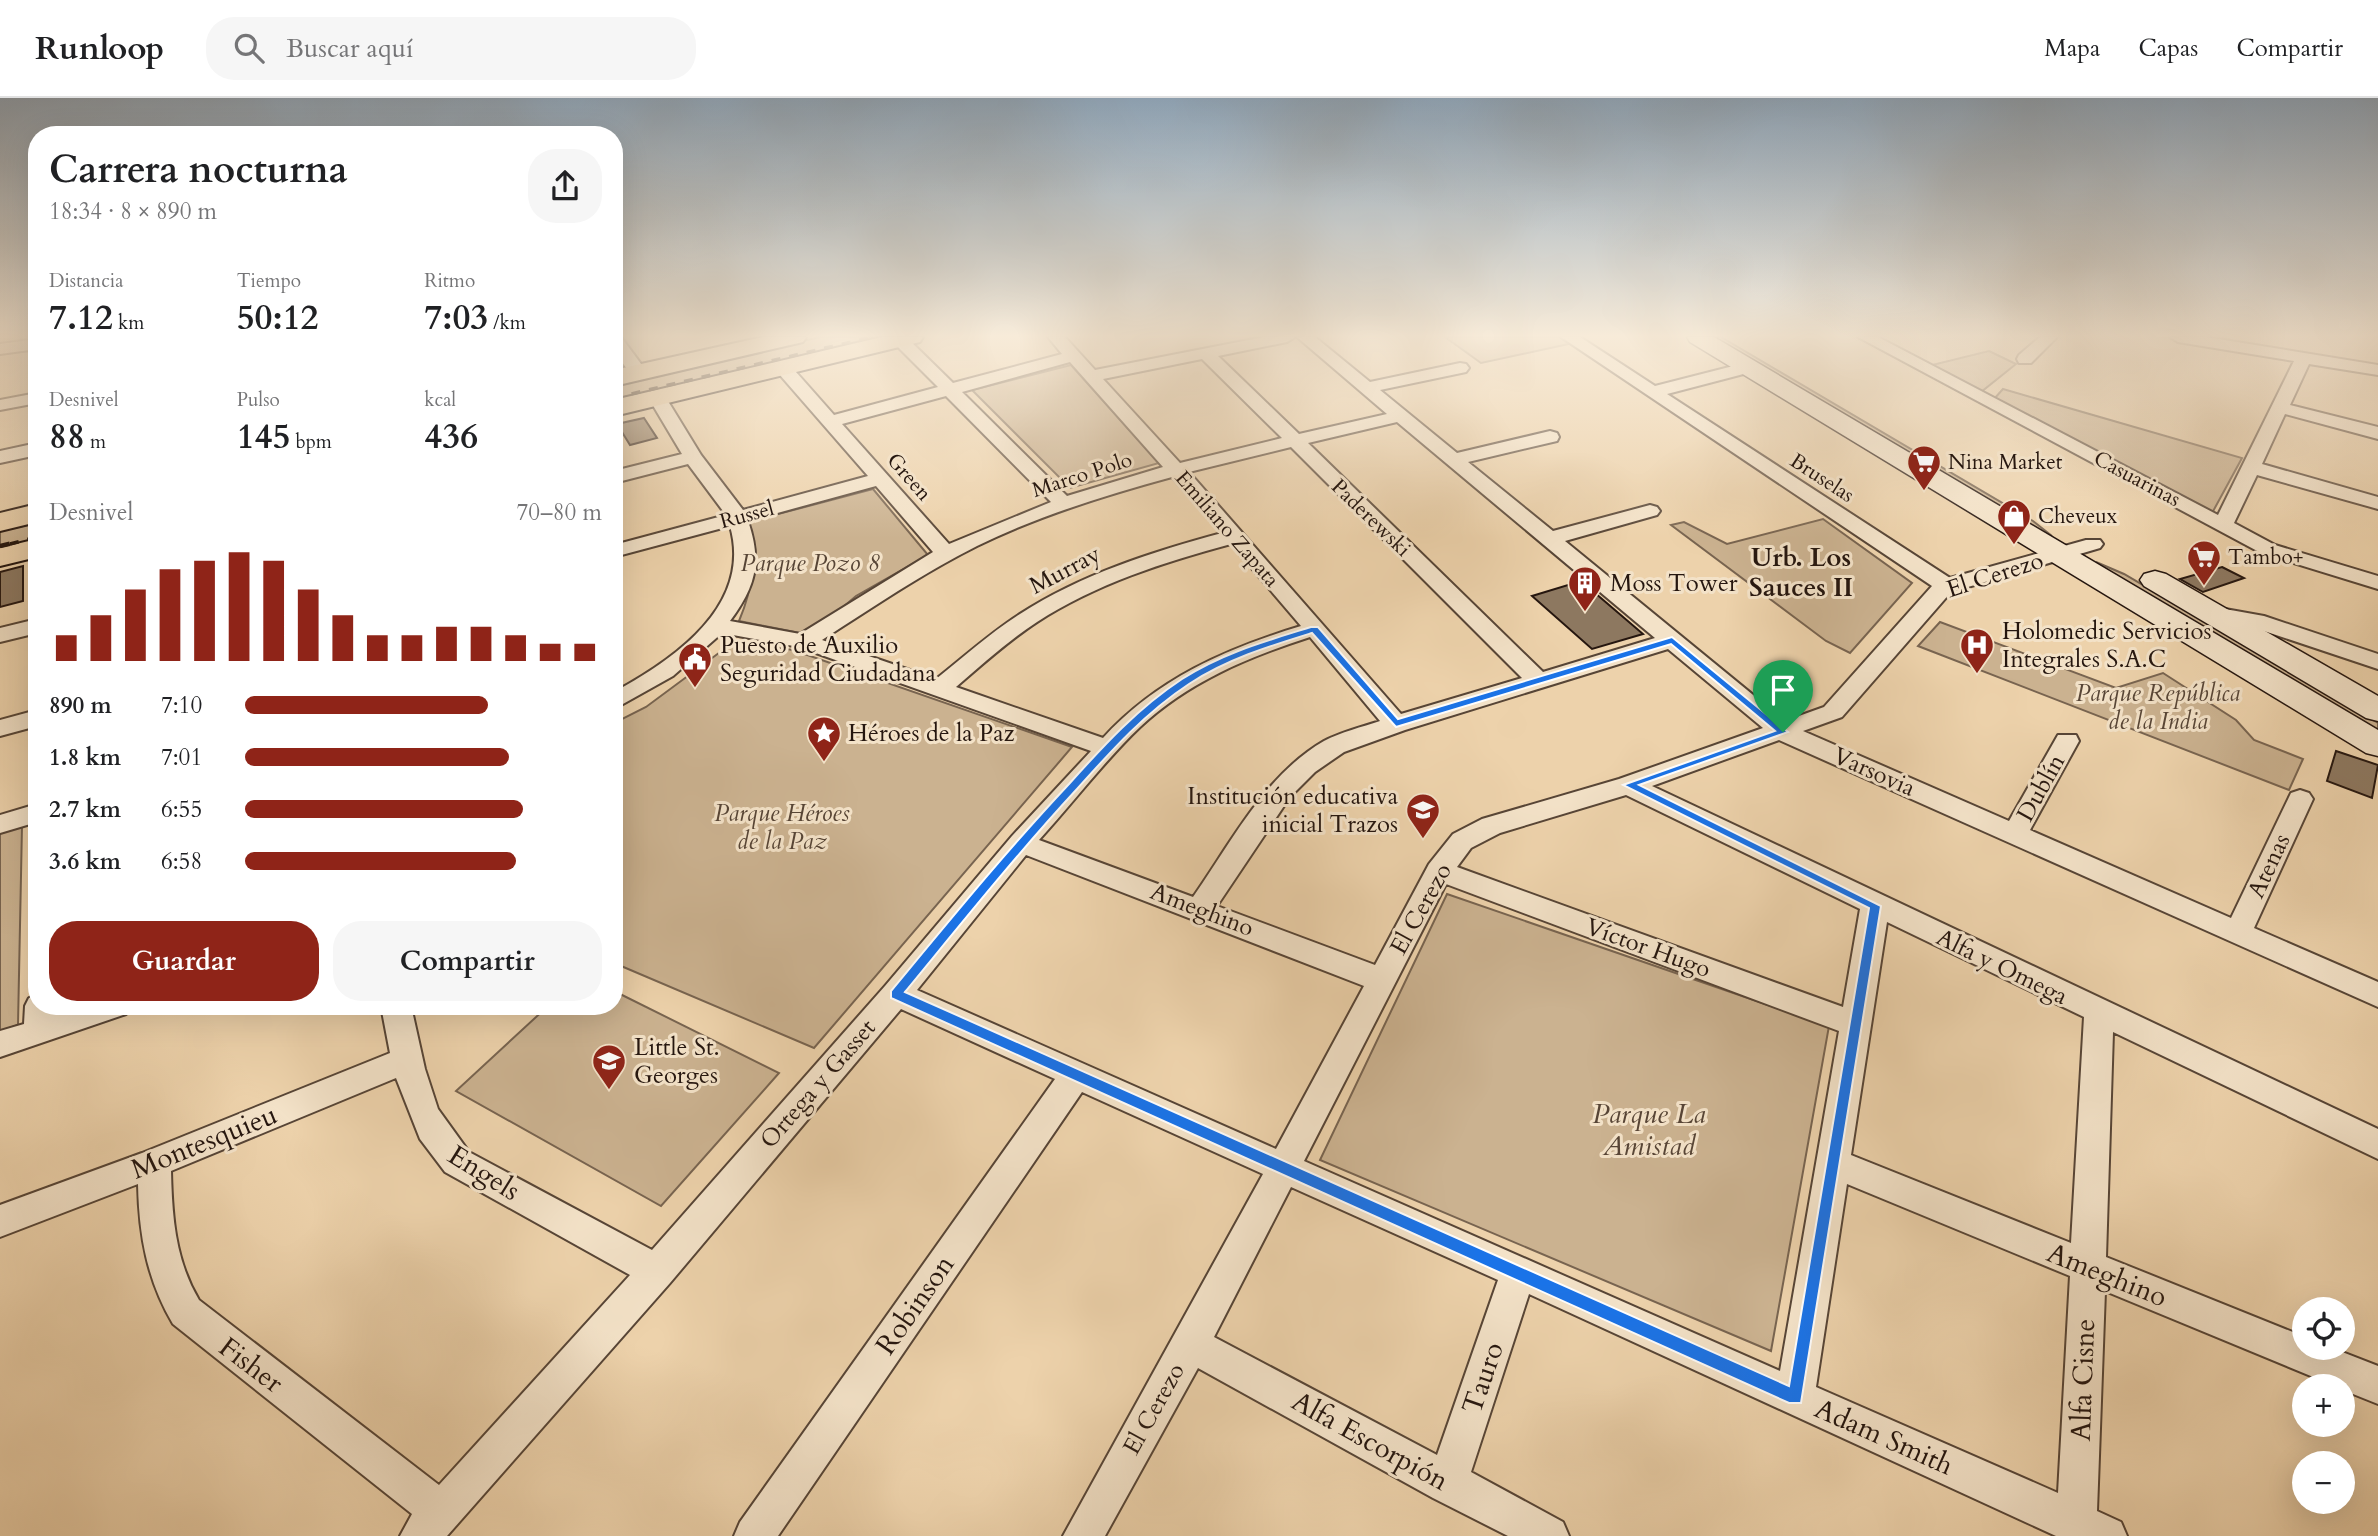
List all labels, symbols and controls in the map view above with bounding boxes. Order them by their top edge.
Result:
search box [206,17,696,80]
text: Runloop [35,26,164,71]
icon: search [230,29,268,67]
text: Buscar aquí [286,31,413,66]
text: Mapa [2044,32,2100,65]
text: Capas [2138,32,2198,65]
text: Compartir [2236,32,2343,65]
text: Carrera nocturna [49,144,348,196]
button: share [528,149,602,223]
text: 18:34 · 8 × 890 m [49,196,217,227]
text: Distancia [49,268,123,294]
text: Tiempo [237,268,301,294]
text: Ritmo [424,268,475,294]
text: 7.12 [49,294,113,342]
text: 50:12 [237,294,319,342]
text: 7:03 [424,294,488,342]
text: km [113,310,144,336]
text: /km [488,310,526,336]
text: Desnivel [49,387,119,413]
text: Pulso [237,387,280,413]
text: kcal [424,387,456,413]
text: 88 [49,413,85,461]
text: 145 [237,413,290,461]
text: 436 [424,413,478,461]
text: m [85,429,106,455]
text: bpm [290,429,332,455]
supermarket icon: Nina Market [1905,443,1943,492]
street label: Casuarinas [2089,444,2185,514]
street label: Marco Polo [1028,445,1136,505]
street label: Bruselas [1784,446,1860,510]
street label: Green [880,447,938,507]
place label: Nina Market [1948,448,2063,477]
street label: Emiliano Zapata [1168,464,1286,594]
street label: Paderewski [1325,473,1417,563]
street label: Russel [717,494,777,536]
text: Desnivel [49,497,133,528]
text: 70–80 m [517,497,602,528]
shop icon: Cheveux [1995,497,2033,546]
place label: Cheveux [2038,502,2118,531]
street label: Murray [1024,537,1107,602]
supermarket icon: Tambo+ [2185,538,2223,587]
district label: Urb. Los Sauces II [1749,540,1853,605]
place label: Tambo+ [2228,543,2304,572]
street label: El Cerezo [1942,544,2048,606]
park label: Parque Pozo 8 [741,547,880,580]
building icon: Moss Tower [1566,564,1604,613]
place label: Moss Tower [1610,567,1738,600]
place label: Holomedic Servicios Integrales S.A.C [2002,615,2211,676]
hospital icon: Holomedic Servicios Integrales S.A.C [1958,626,1996,675]
place label: Puesto de Auxilio Seguridad Ciudadana [720,629,937,690]
public building icon: Puesto de Auxilio Seguridad Ciudadana [676,640,714,689]
pin [1753,660,1813,732]
icon: arrive [1764,671,1802,709]
park label: Parque República de la India [2076,677,2240,738]
text: 890 m [49,690,112,721]
text: 7:10 [161,690,202,721]
place icon: Héroes de la Paz [805,714,843,763]
place label: Héroes de la Paz [848,717,1015,750]
street label: Varsovia [1828,739,1921,805]
text: 1.8 km [49,742,121,773]
text: 7:01 [161,742,202,773]
street label: Dublín [2009,748,2073,828]
place label: Institución educativa inicial Trazos [1187,780,1399,841]
school or university icon: Institución educativa inicial Trazos [1404,791,1442,840]
text: 2.7 km [49,794,121,825]
text: 6:55 [161,794,202,825]
park label: Parque Héroes de la Paz [714,797,850,858]
street label: Atenas [2240,828,2298,904]
text: 3.6 km [49,846,121,877]
text: 6:58 [161,846,202,877]
street label: El Cerezo [1382,857,1460,961]
street label: Ameghino [1146,875,1258,945]
street label: Víctor Hugo [1581,910,1715,986]
button: Guardar [49,921,319,1001]
button: Compartir [333,921,602,1001]
street label: Alfa y Omega [1931,921,2074,1013]
street label: Ortega y Gasset [753,1012,884,1156]
place label: Little St. Georges [634,1031,720,1092]
school or university icon: Little St. Georges [590,1042,628,1091]
street label: Montesquieu [125,1095,283,1189]
park label: Parque La Amistad [1592,1095,1706,1165]
street label: Engels [441,1136,527,1210]
street label: Ameghino [2041,1234,2173,1316]
street label: Robinson [867,1247,963,1362]
map controls [2292,1297,2355,1514]
button: locate [2292,1297,2355,1360]
street label: Alfa Cisne [2062,1318,2104,1442]
street label: Fisher [211,1328,292,1402]
street label: Tauro [1453,1337,1513,1419]
street label: El Cerezo [1115,1357,1193,1461]
button: + [2292,1374,2355,1437]
street label: Alfa Escorpión [1285,1382,1455,1500]
street label: Adam Smith [1809,1390,1959,1484]
button: − [2292,1451,2355,1514]

